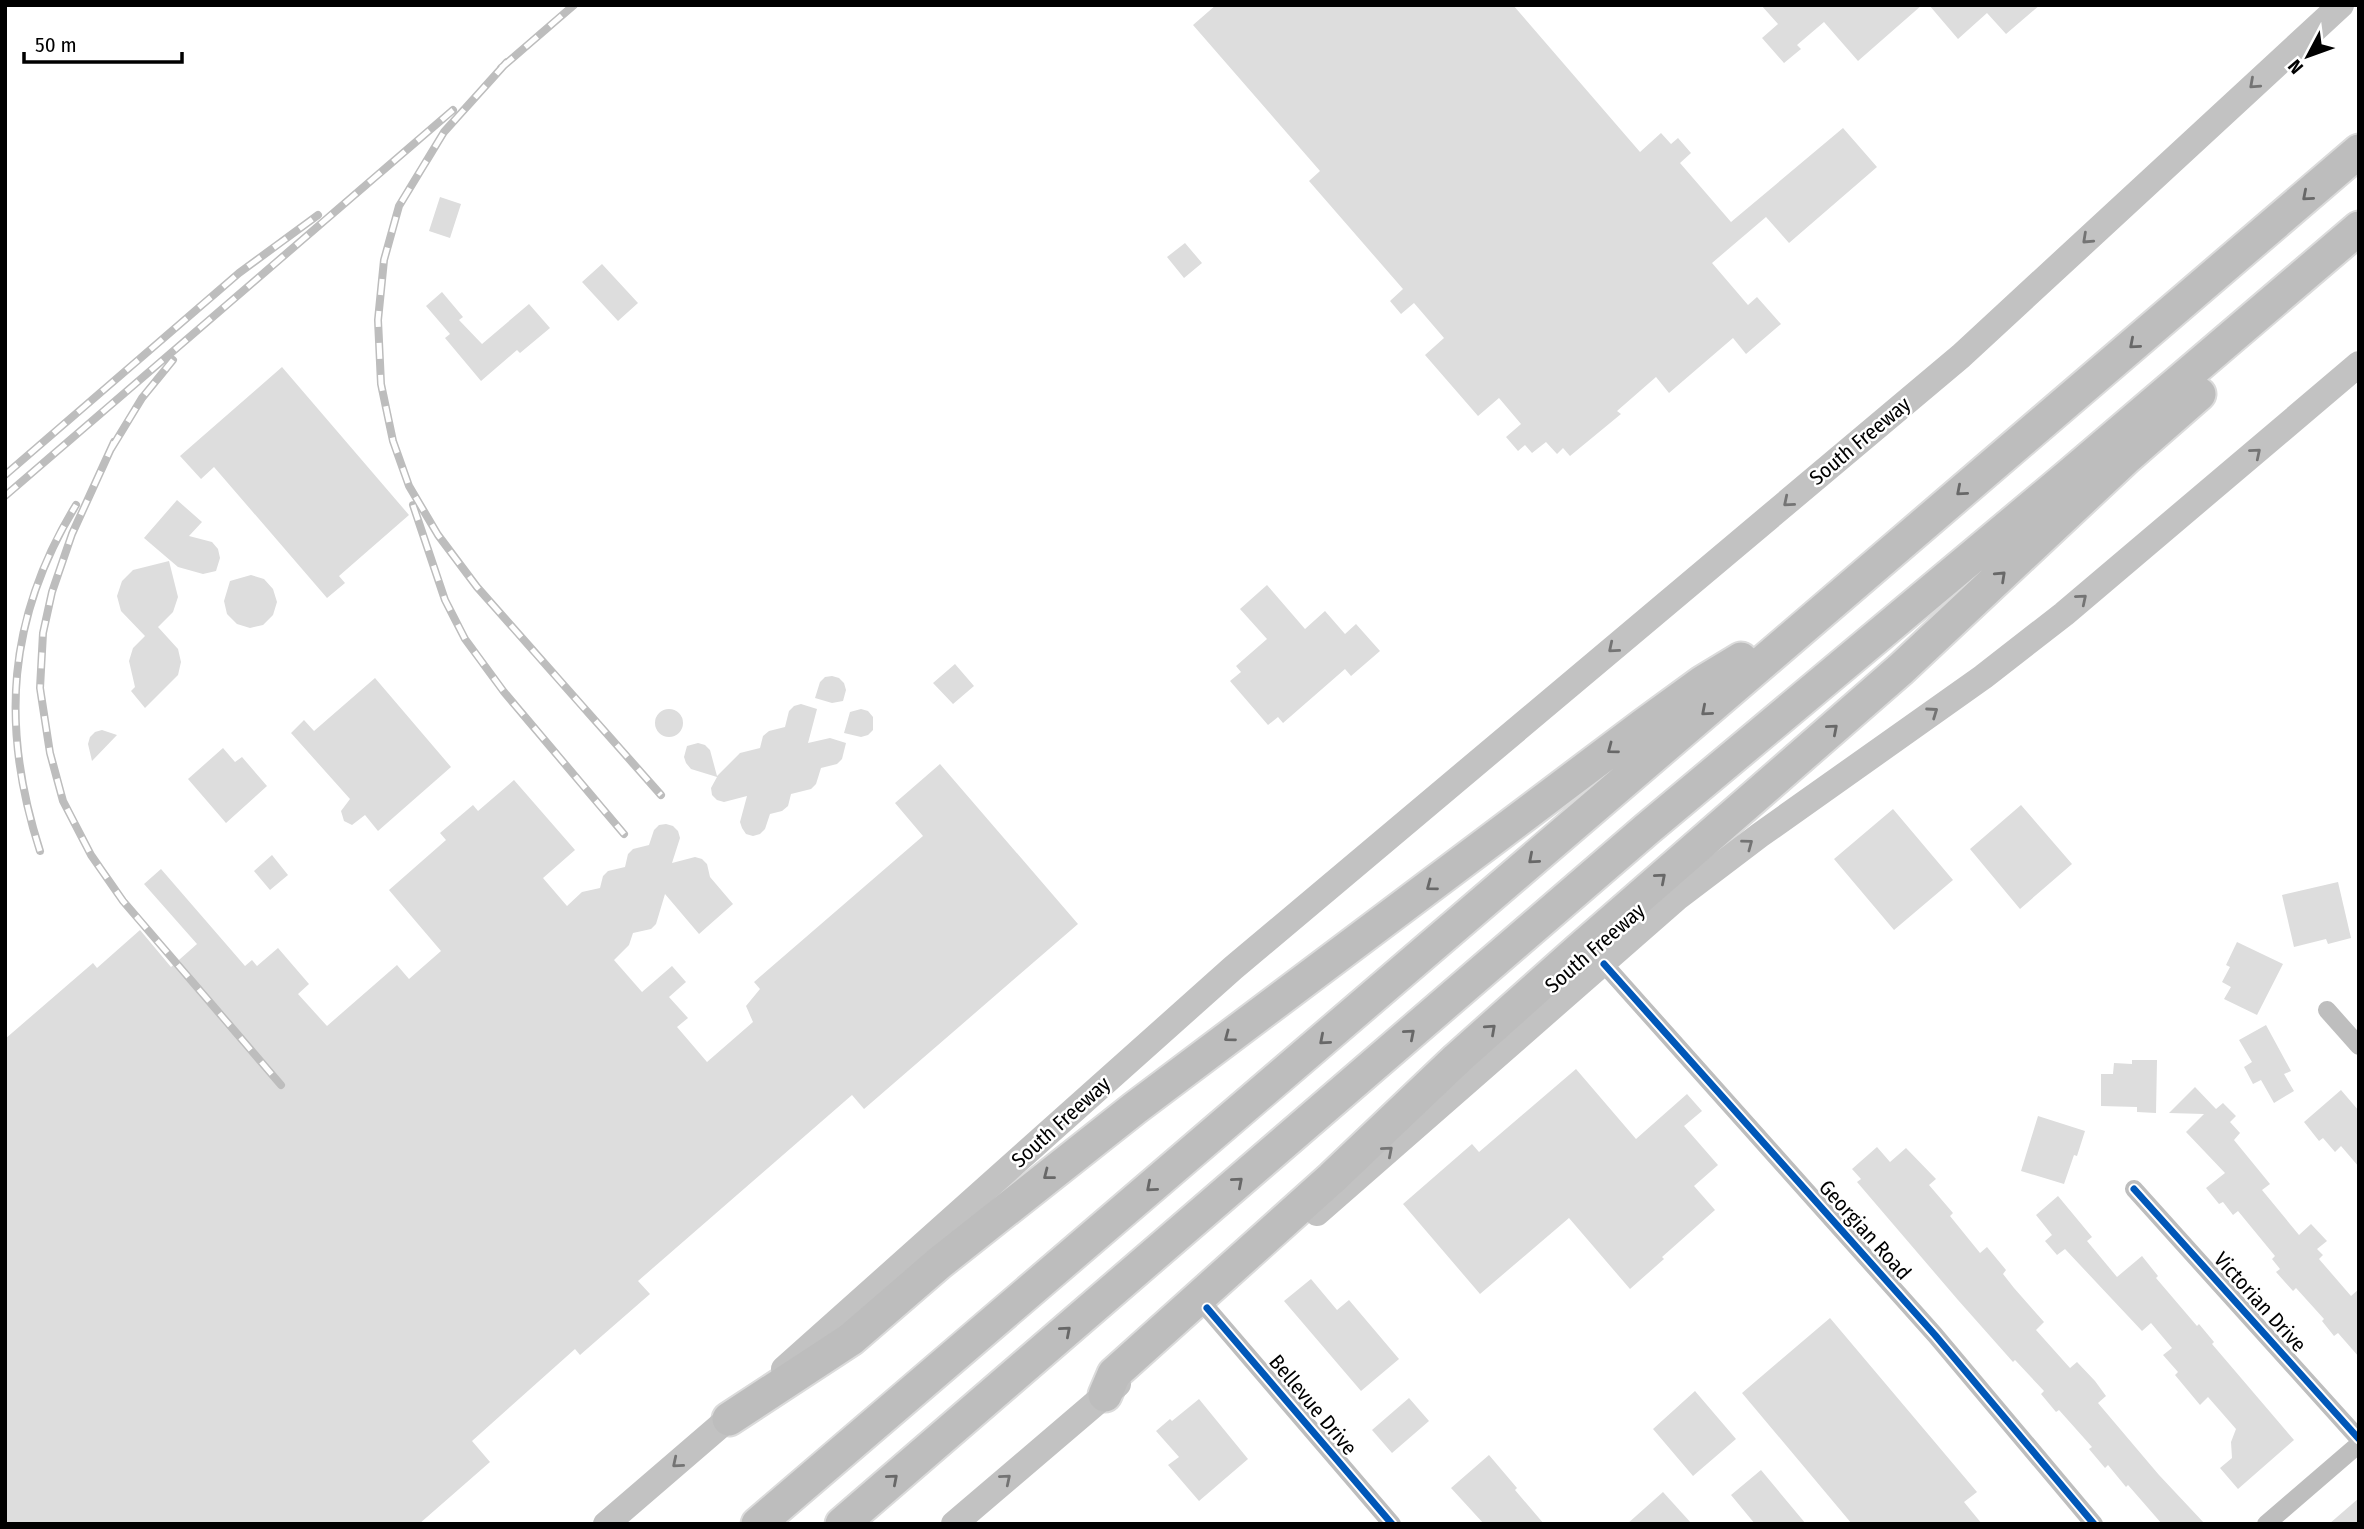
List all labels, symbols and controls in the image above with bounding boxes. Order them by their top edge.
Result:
scale bar [24,21,182,65]
north arrow [2273,21,2343,91]
text: 50 m [35,32,77,58]
text: N [2283,55,2308,79]
one-way arrow [2249,76,2262,89]
one-way arrow [2302,188,2315,200]
one-way arrow [2082,231,2095,243]
one-way arrow [2129,336,2142,348]
street label: South Freeway [1804,391,1916,491]
one-way arrow [2248,448,2260,461]
one-way arrow [1956,483,1969,496]
one-way arrow [1783,494,1796,506]
one-way arrow [1993,571,2006,584]
one-way arrow [2073,595,2086,607]
one-way arrow [1609,640,1622,652]
one-way arrow [1701,703,1714,715]
one-way arrow [1925,708,1938,720]
one-way arrow [1825,725,1838,737]
one-way arrow [1608,741,1620,753]
one-way arrow [1740,840,1753,853]
one-way arrow [1529,851,1542,863]
one-way arrow [1653,874,1666,886]
one-way arrow [1426,878,1439,890]
street label: South Freeway [1540,897,1651,999]
one-way arrow [1483,1025,1496,1037]
one-way arrow [1224,1029,1237,1041]
one-way arrow [1402,1030,1415,1042]
one-way arrow [1319,1032,1332,1044]
street label: South Freeway [1006,1070,1116,1173]
one-way arrow [1380,1147,1393,1159]
one-way arrow [1044,1167,1056,1180]
street label: Georgian Road [1813,1175,1917,1285]
one-way arrow [1230,1178,1243,1190]
one-way arrow [1146,1179,1159,1191]
street label: Victorian Drive [2208,1247,2312,1357]
one-way arrow [1057,1327,1070,1339]
street label: Bellevue Drive [1263,1349,1363,1461]
one-way arrow [672,1455,685,1467]
one-way arrow [885,1475,898,1487]
one-way arrow [999,1475,1011,1488]

